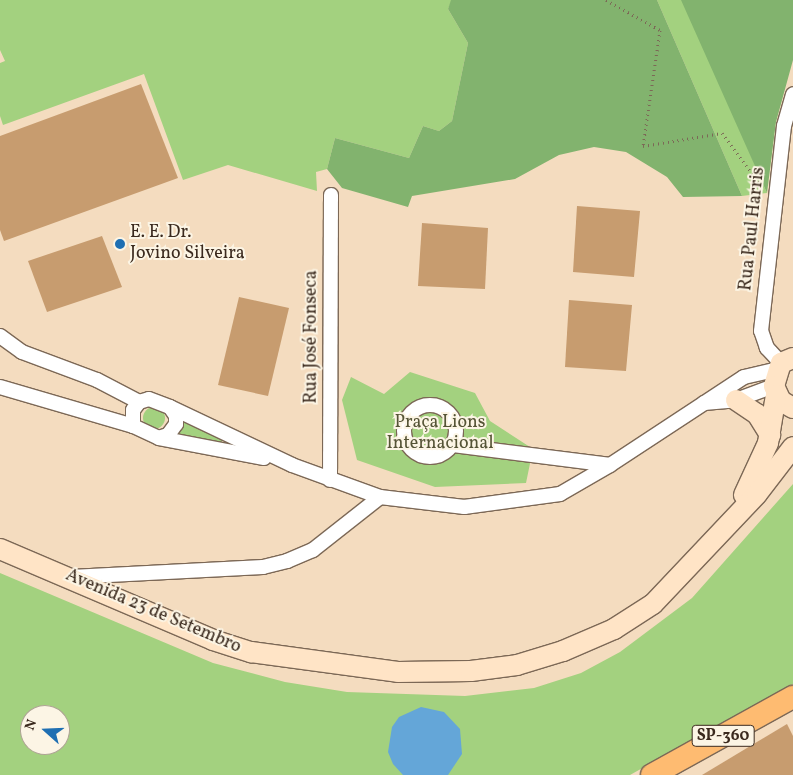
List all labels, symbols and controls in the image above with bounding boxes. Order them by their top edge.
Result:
street label: Rua Paul Harris [736,166,770,292]
place label: E. E. Dr. Jovino Silveira [130,223,245,266]
marker: E. E. Dr. Jovino Silveira [114,238,126,250]
street label: Rua José Fonseca [301,270,323,404]
park label: Praça Lions Internacional [386,413,494,456]
street label: Avenida 23 de Setembro [62,565,244,659]
north arrow [20,705,70,755]
text: N [21,717,42,733]
road number: SP-360 [690,722,756,749]

